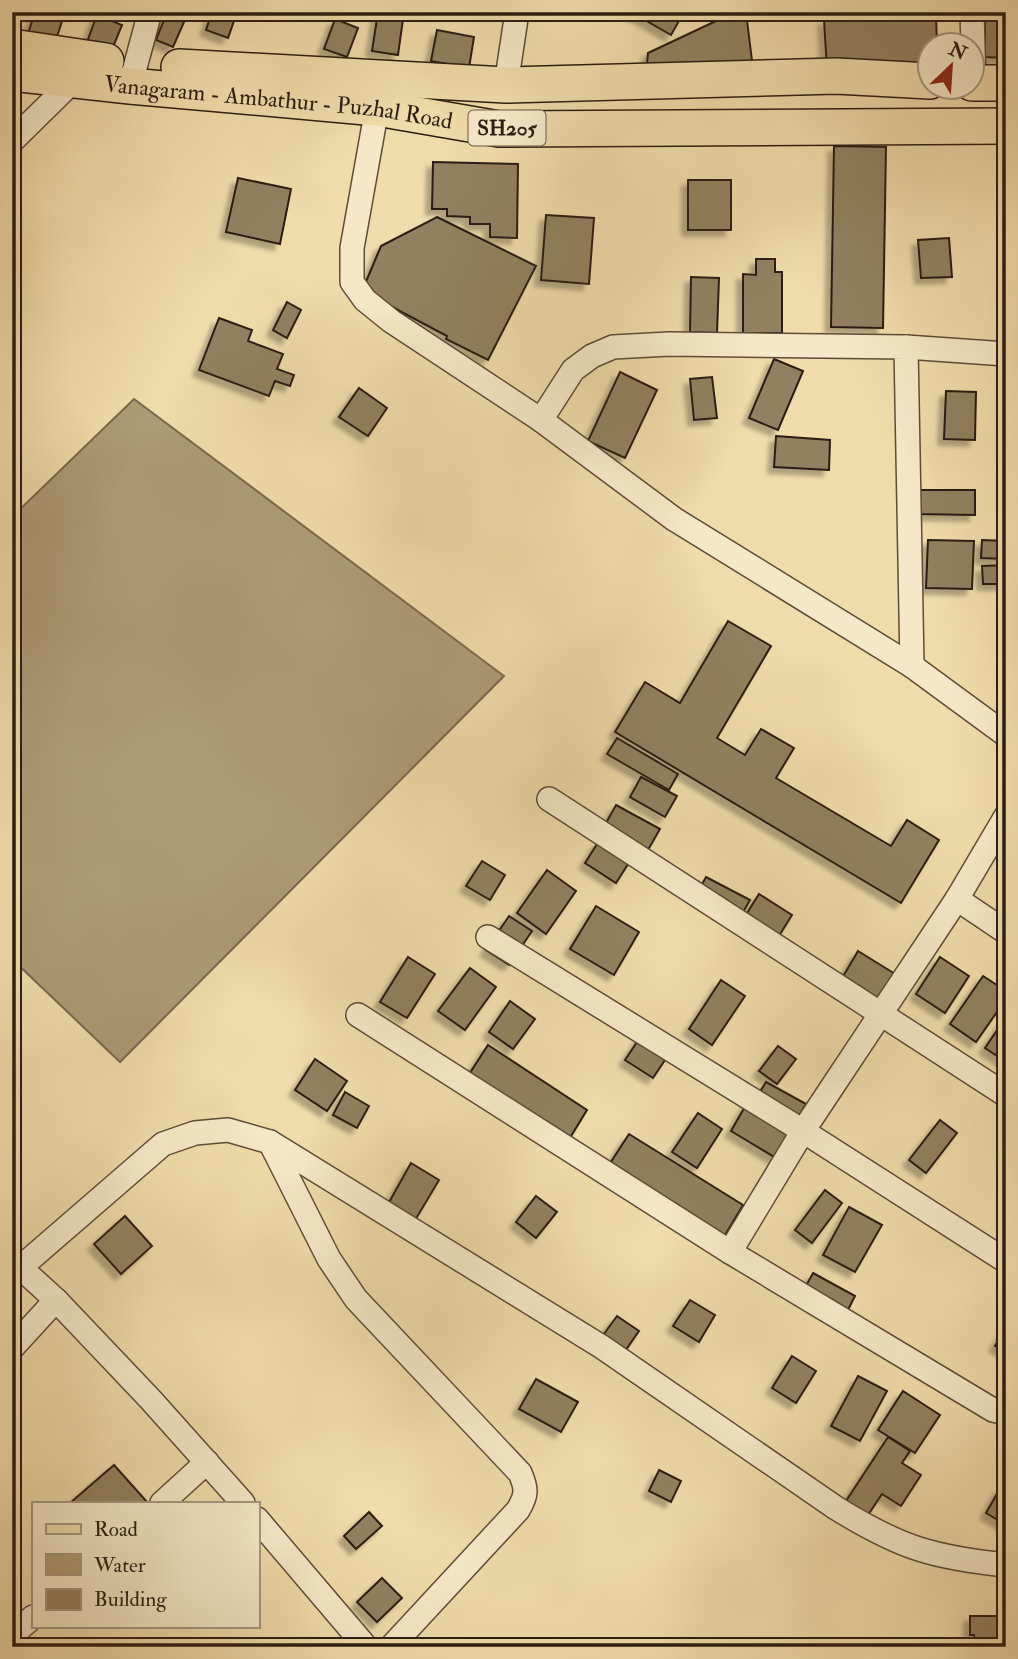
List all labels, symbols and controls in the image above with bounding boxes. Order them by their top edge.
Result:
north arrow [916,32,986,102]
text: N [944,37,971,66]
street label: Vanagaram - Ambathur - Puzhal Road [103,69,455,136]
road number: SH205 [468,110,546,146]
legend [32,1502,259,1628]
text: Road [94,1516,139,1543]
text: Water [93,1552,146,1579]
text: Building [94,1586,167,1613]

